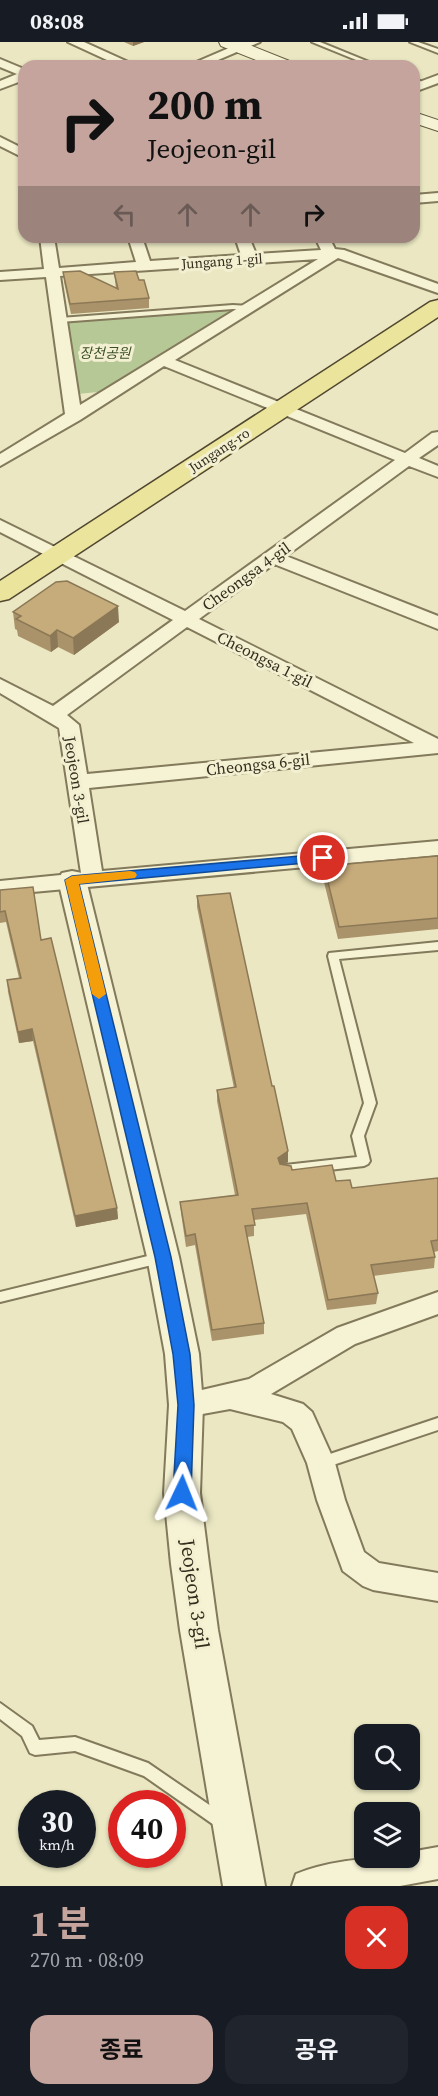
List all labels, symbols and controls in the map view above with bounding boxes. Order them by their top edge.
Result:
text: 08:08 [30,6,84,36]
text: 200 m [147,75,262,133]
icon: right [48,84,126,162]
text: Jeojeon-gil [147,130,276,167]
icon: left [108,198,141,231]
icon: ahead [171,198,204,231]
icon: ahead [234,198,267,231]
icon: right [297,198,330,231]
street label: Jungang 1-gil [180,248,263,274]
park label: 장천공원 [79,343,132,363]
street label: Jungang-ro [184,423,254,478]
street label: Cheongsa 4-gil [197,536,295,616]
street label: Cheongsa 1-gil [214,626,317,693]
street label: Jeojeon 3-gil [59,734,95,826]
street label: Cheongsa 6-gil [205,748,311,780]
pin [297,832,348,883]
icon: arrive [306,841,339,874]
position arrow [150,1461,214,1525]
street label: Jeojeon 3-gil [173,1536,217,1651]
map controls [354,1724,420,1868]
button: search [354,1724,420,1790]
speed limit sign: 40 [108,1790,186,1868]
text: 30 [41,1801,73,1842]
button: layers [354,1802,420,1868]
text: km/h [39,1834,75,1855]
text: 1 분 [30,1899,90,1948]
button: close [345,1906,408,1969]
text: 270 m · 08:09 [30,1946,144,1974]
button: 종료 [30,2015,213,2084]
button: 공유 [225,2015,408,2084]

